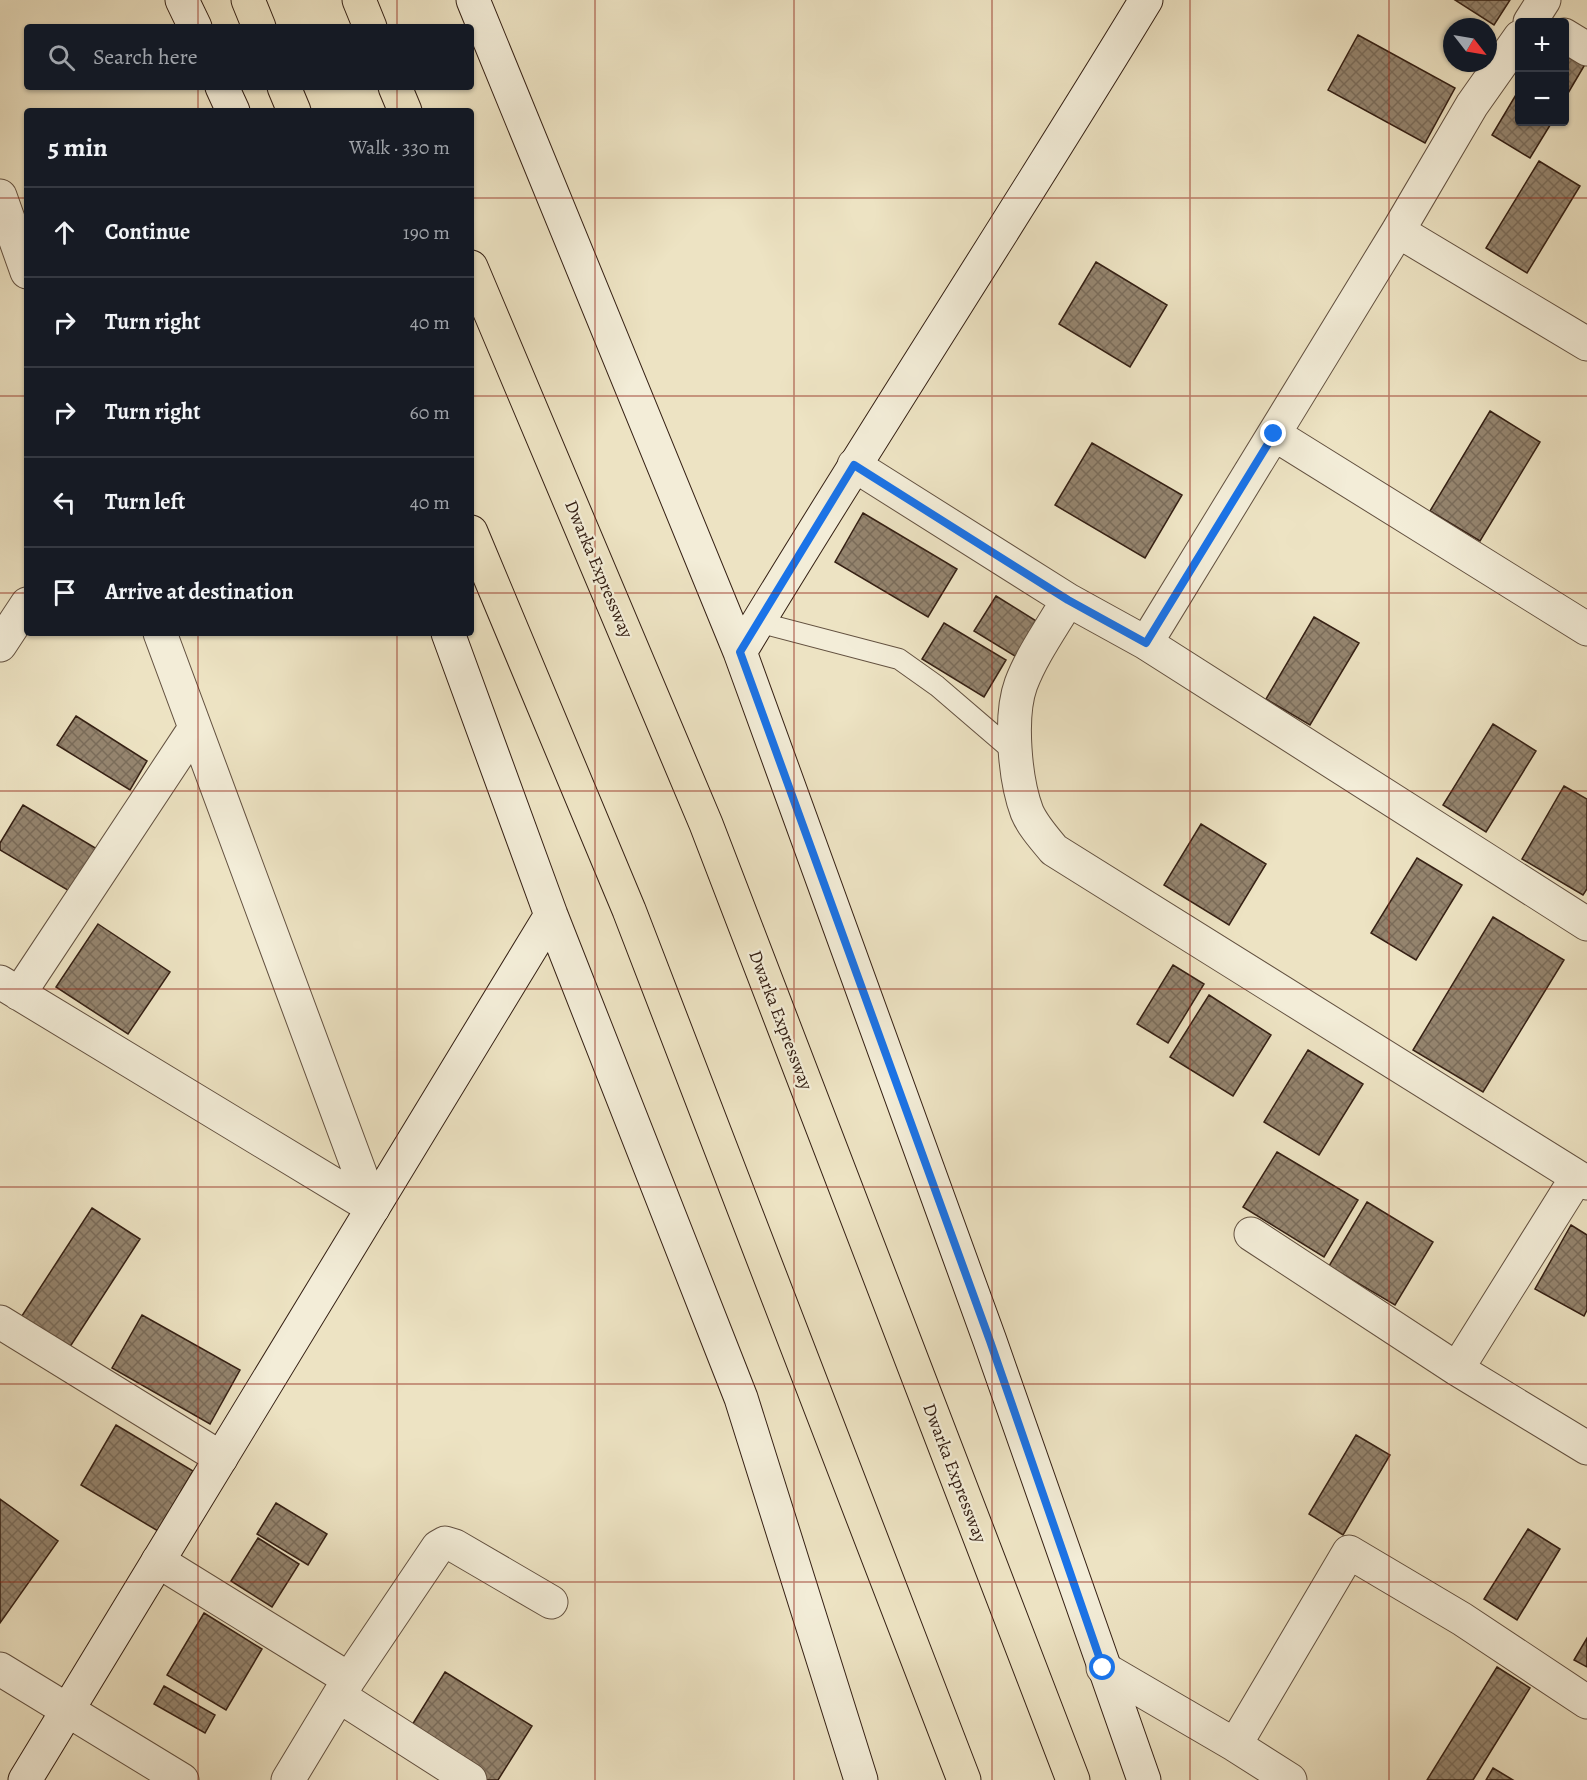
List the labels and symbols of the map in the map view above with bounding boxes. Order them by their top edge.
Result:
north arrow [1443,18,1497,72]
route end [1260,420,1286,446]
street label: Dwarka Expressway [559,496,639,642]
street label: Dwarka Expressway [743,947,819,1094]
street label: Dwarka Expressway [917,1400,993,1547]
route start [1089,1654,1115,1680]

